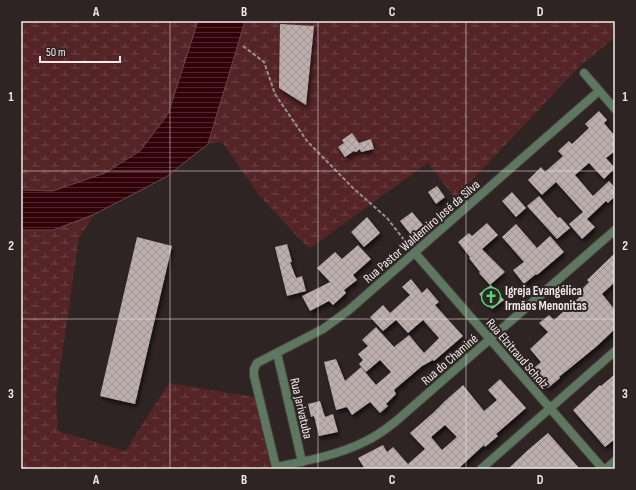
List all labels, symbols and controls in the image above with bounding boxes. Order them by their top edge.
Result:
text: A [92,4,100,20]
text: B [241,4,247,20]
text: C [389,4,396,20]
text: D [537,4,544,20]
scale bar [40,38,120,64]
text: 50 m [46,45,66,60]
text: 1 [8,89,14,105]
text: 1 [622,89,628,105]
street label: Rua Pastor Waldemiro José da Silva [360,177,483,287]
text: 2 [8,238,14,254]
text: 2 [622,238,628,254]
place label: Igreja Evangélica Irmãos Menonitas [505,283,587,314]
church icon: Igreja Evangélica Irmãos Menonitas [480,286,502,308]
street label: Rua Elzitraud Scholz [482,315,552,392]
street label: Rua do Chaminé [418,331,481,389]
street label: Rua Jarivatuba [286,376,316,440]
text: 3 [8,386,14,402]
text: 3 [622,386,628,402]
text: A [92,472,100,488]
text: B [241,472,247,488]
text: C [389,472,396,488]
text: D [537,472,544,488]

